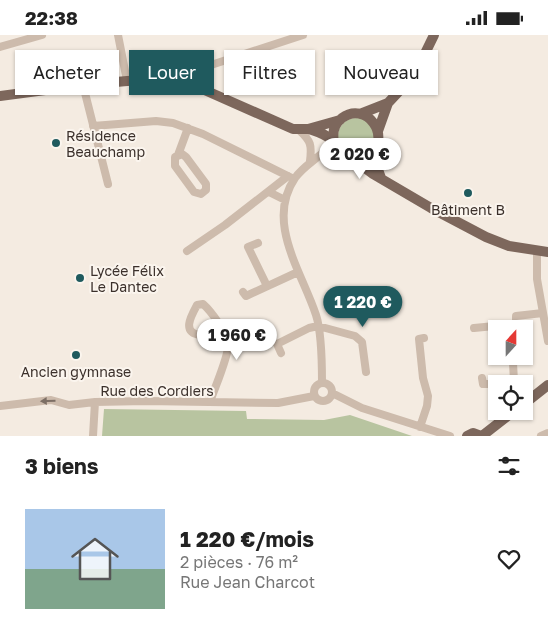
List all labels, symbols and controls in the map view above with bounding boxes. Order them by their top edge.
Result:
text: 22:38 [25,6,78,29]
chip: Acheter [15,50,119,95]
chip: Louer [129,50,214,95]
chip: Filtres [224,50,315,95]
chip: Nouveau [325,50,438,95]
place label: Résidence Beauchamp [66,127,145,160]
marker: Résidence Beauchamp [50,137,62,149]
pin: 2 020 € [314,137,406,180]
text: 2 020 € [330,144,390,164]
marker: Bâtiment B [462,187,474,199]
place label: Bâtiment B [431,201,505,218]
place label: Lycée Félix Le Dantec [90,262,164,295]
marker: Lycée Félix Le Dantec [74,272,86,284]
pin: 1 220 € [317,285,409,328]
text: 1 220 € [334,292,392,312]
pin: 1 960 € [191,319,283,361]
north arrow [488,320,532,365]
map controls [488,320,533,420]
text: 1 960 € [208,325,266,345]
marker: Ancien gymnase [70,349,82,361]
place label: Ancien gymnase [21,363,131,380]
button: locate [488,375,533,420]
street label: Rue des Cordiers [100,382,214,399]
one-way arrow [40,398,56,406]
icon: filters [495,452,523,480]
text: 3 biens [25,453,99,479]
text: 1 220 €/mois [180,526,314,552]
icon: home [65,529,125,589]
icon: heart [495,545,523,573]
text: 2 pièces · 76 m² [180,552,298,572]
text: Rue Jean Charcot [180,572,315,592]

